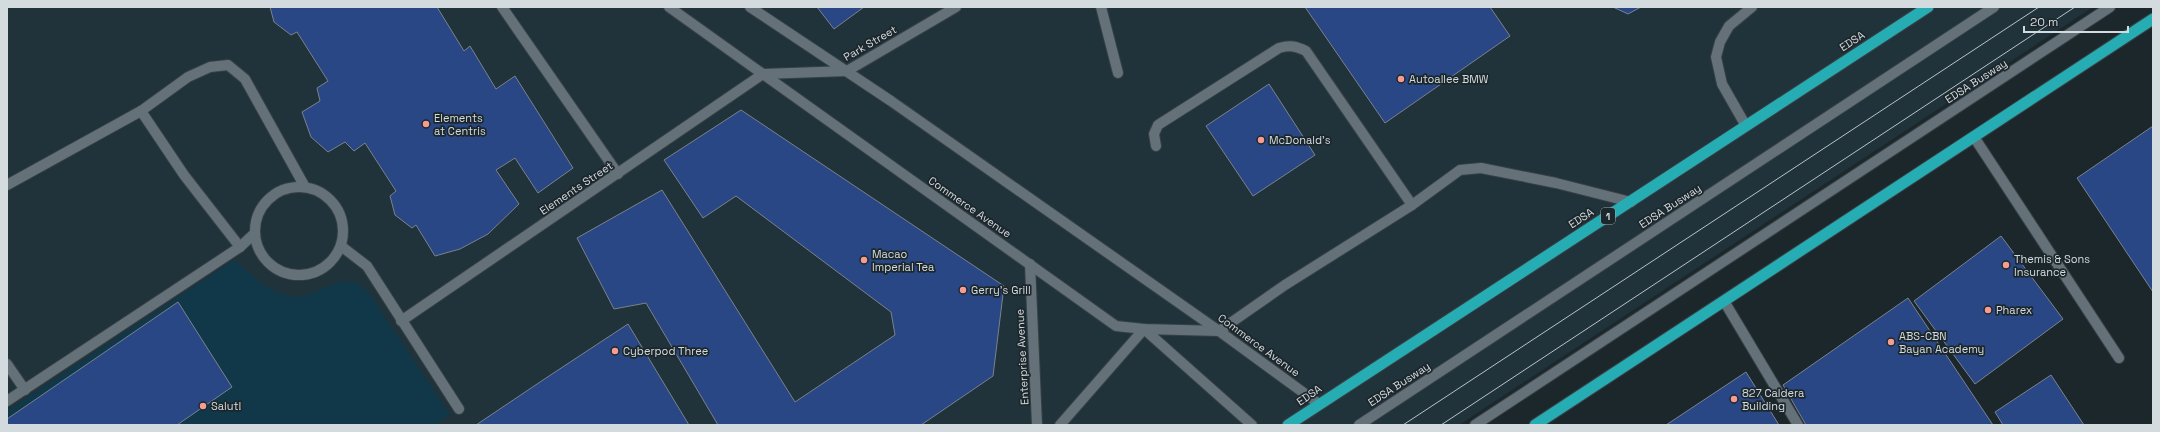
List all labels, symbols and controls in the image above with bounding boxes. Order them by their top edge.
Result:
scale bar [2024,8,2128,34]
text: 20 m [2030,14,2058,30]
street label: Park Street [841,22,899,64]
street label: EDSA [1837,28,1867,54]
street label: EDSA Busway [1942,56,2010,106]
place label: Autoallee BMW [1409,72,1489,86]
marker: Autoallee BMW [1396,74,1406,84]
place label: Elements at Centris [434,111,486,138]
marker: Elements at Centris [421,119,431,129]
place label: McDonald's [1269,133,1331,147]
marker: McDonald's [1256,135,1266,145]
street label: Elements Street [537,158,615,218]
street label: Commerce Avenue [926,173,1014,241]
street label: EDSA Busway [1636,181,1704,231]
street label: EDSA [1566,205,1596,231]
road number: 1 [1601,208,1615,224]
place label: Macao Imperial Tea [872,247,935,274]
place label: Themis & Sons Insurance [2014,252,2090,279]
marker: Macao Imperial Tea [859,255,869,265]
marker: Themis & Sons Insurance [2001,260,2011,270]
place label: Gerry's Grill [971,283,1031,297]
marker: Gerry's Grill [958,285,968,295]
place label: Pharex [1996,303,2033,317]
marker: Pharex [1983,305,1993,315]
street label: Enterprise Avenue [1012,309,1032,405]
street label: Commerce Avenue [1215,311,1303,379]
place label: ABS-CBN Bayan Academy [1899,329,1984,356]
marker: ABS-CBN Bayan Academy [1886,337,1896,347]
place label: Cyberpod Three [623,344,708,358]
marker: Cyberpod Three [610,346,620,356]
street label: EDSA Busway [1365,359,1433,409]
street label: EDSA [1294,382,1324,408]
place label: 827 Caldera Building [1742,386,1805,413]
marker: 827 Caldera Building [1729,394,1739,404]
place label: Salut! [211,399,242,413]
marker: Salut! [198,401,208,411]

